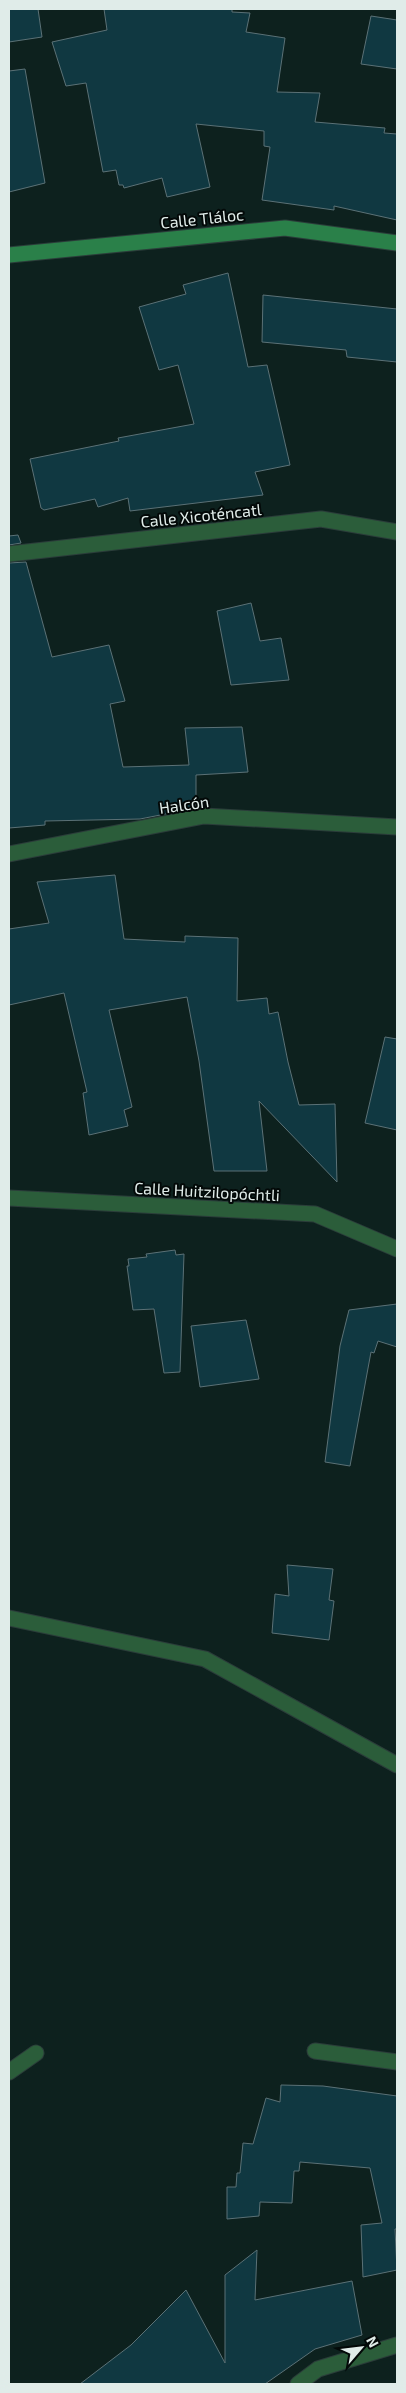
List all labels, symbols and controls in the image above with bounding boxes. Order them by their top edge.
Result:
street label: Calle Tláloc [159,204,245,232]
street label: Calle Xicoténcatl [140,499,263,531]
street label: Halcón [158,791,210,817]
street label: Calle Huitzilopóchtli [134,1178,280,1204]
north arrow [336,2323,386,2373]
text: N [363,2333,383,2350]

